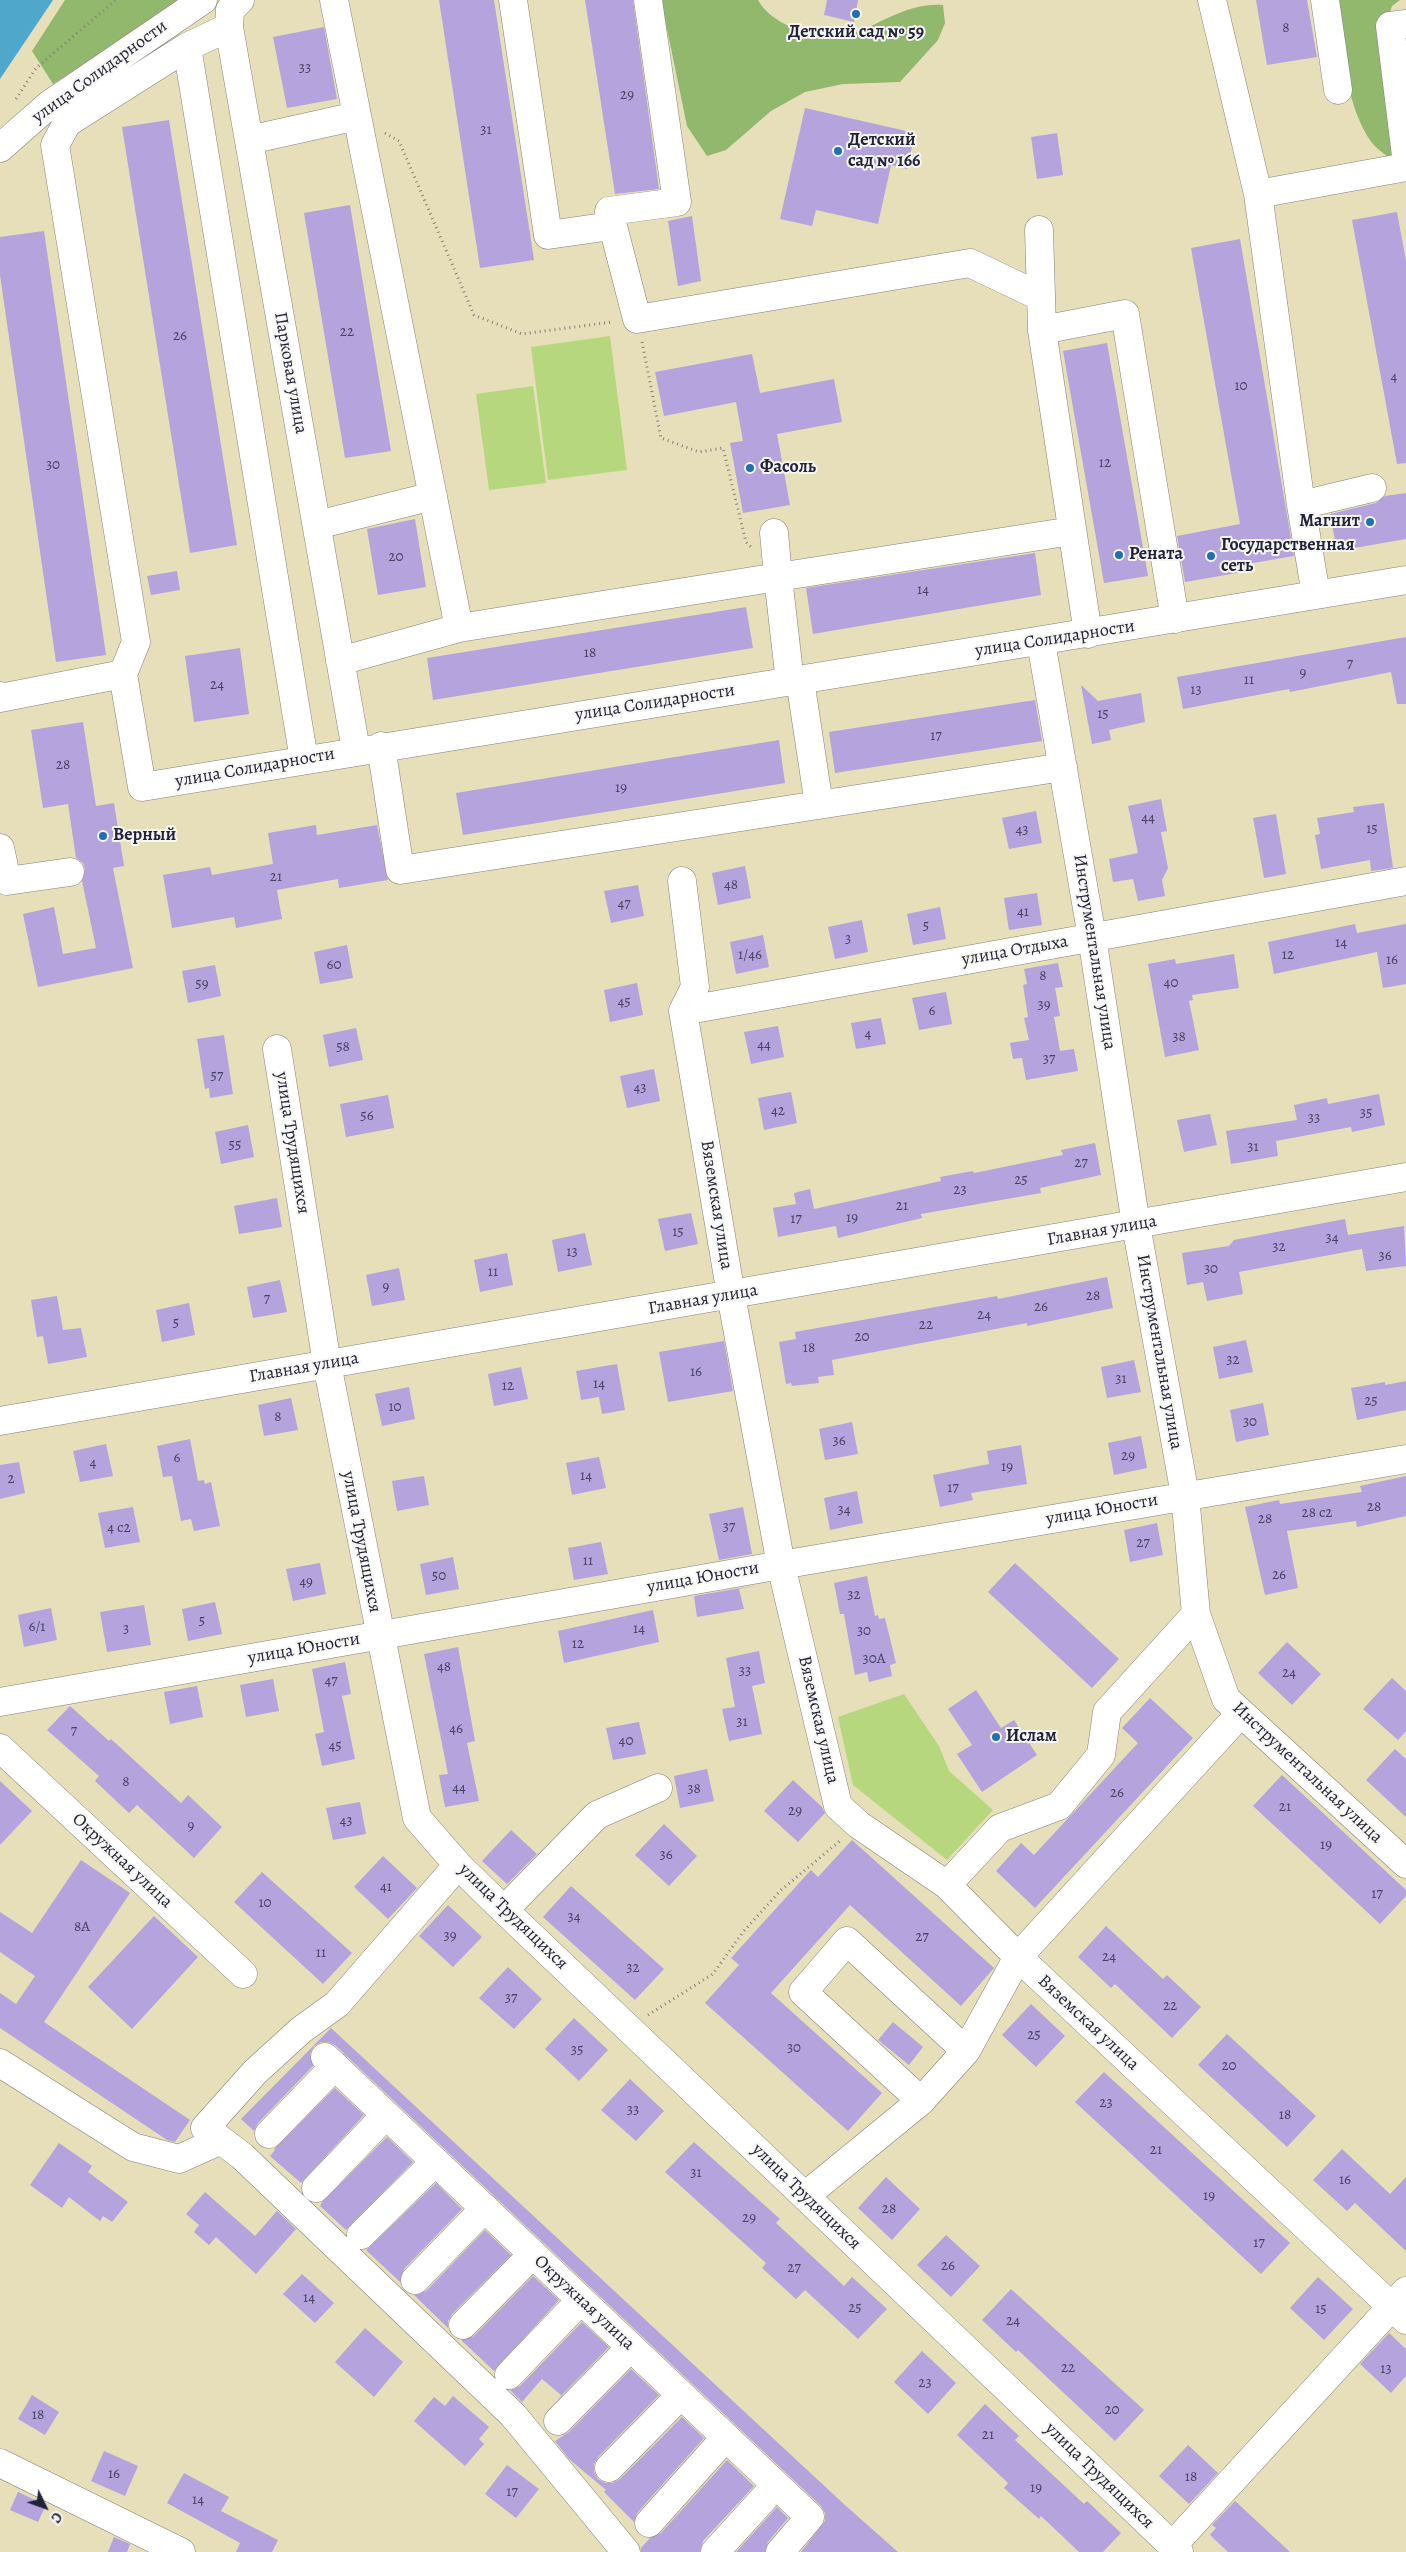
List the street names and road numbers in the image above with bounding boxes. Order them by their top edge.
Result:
street label: улица Солидарности [28,16,172,128]
street label: Парковая улица [269,310,311,436]
street label: улица Солидарности [974,616,1136,662]
street label: улица Солидарности [574,680,736,726]
street label: улица Солидарности [174,743,336,793]
street label: Инструментальная улица [1068,853,1120,1051]
street label: улица Отдыха [960,931,1070,971]
street label: улица Трудящихся [270,1070,314,1216]
street label: Вяземская улица [695,1139,737,1271]
street label: Главная улица [1046,1211,1158,1251]
street label: Инструментальная улица [1131,1253,1187,1451]
street label: Главная улица [647,1280,759,1320]
street label: Главная улица [248,1348,360,1388]
street label: улица Трудящихся [337,1469,385,1615]
street label: улица Юности [1044,1490,1160,1530]
street label: улица Юности [645,1558,761,1598]
street label: улица Юности [246,1629,362,1669]
street label: Вяземская улица [793,1654,843,1786]
street label: Инструментальная улица [1227,1698,1387,1848]
street label: Окружная улица [67,1809,177,1913]
street label: улица Трудящихся [454,1859,572,1975]
street label: Вяземская улица [1033,1971,1143,2075]
street label: улица Трудящихся [747,2139,865,2255]
street label: Окружная улица [529,2251,639,2355]
street label: улица Трудящихся [1040,2418,1158,2534]

